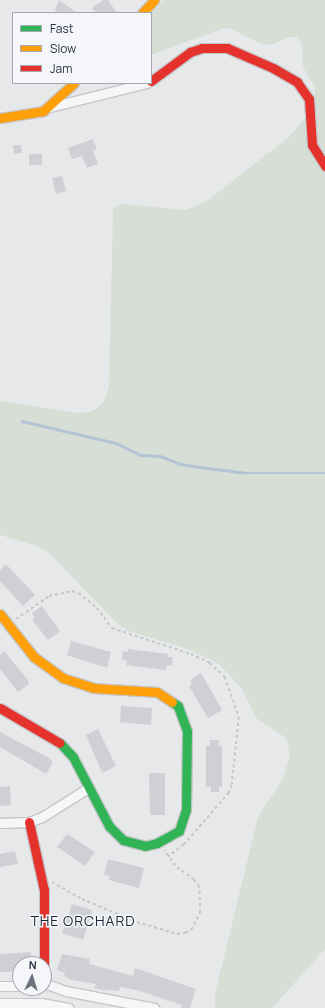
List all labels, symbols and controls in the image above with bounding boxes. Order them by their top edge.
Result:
legend [12,12,152,84]
text: Fast [50,20,74,37]
text: Slow [50,40,76,57]
text: Jam [50,60,72,77]
district label: THE ORCHARD [30,913,136,929]
north arrow [12,956,52,996]
text: N [28,957,37,972]

